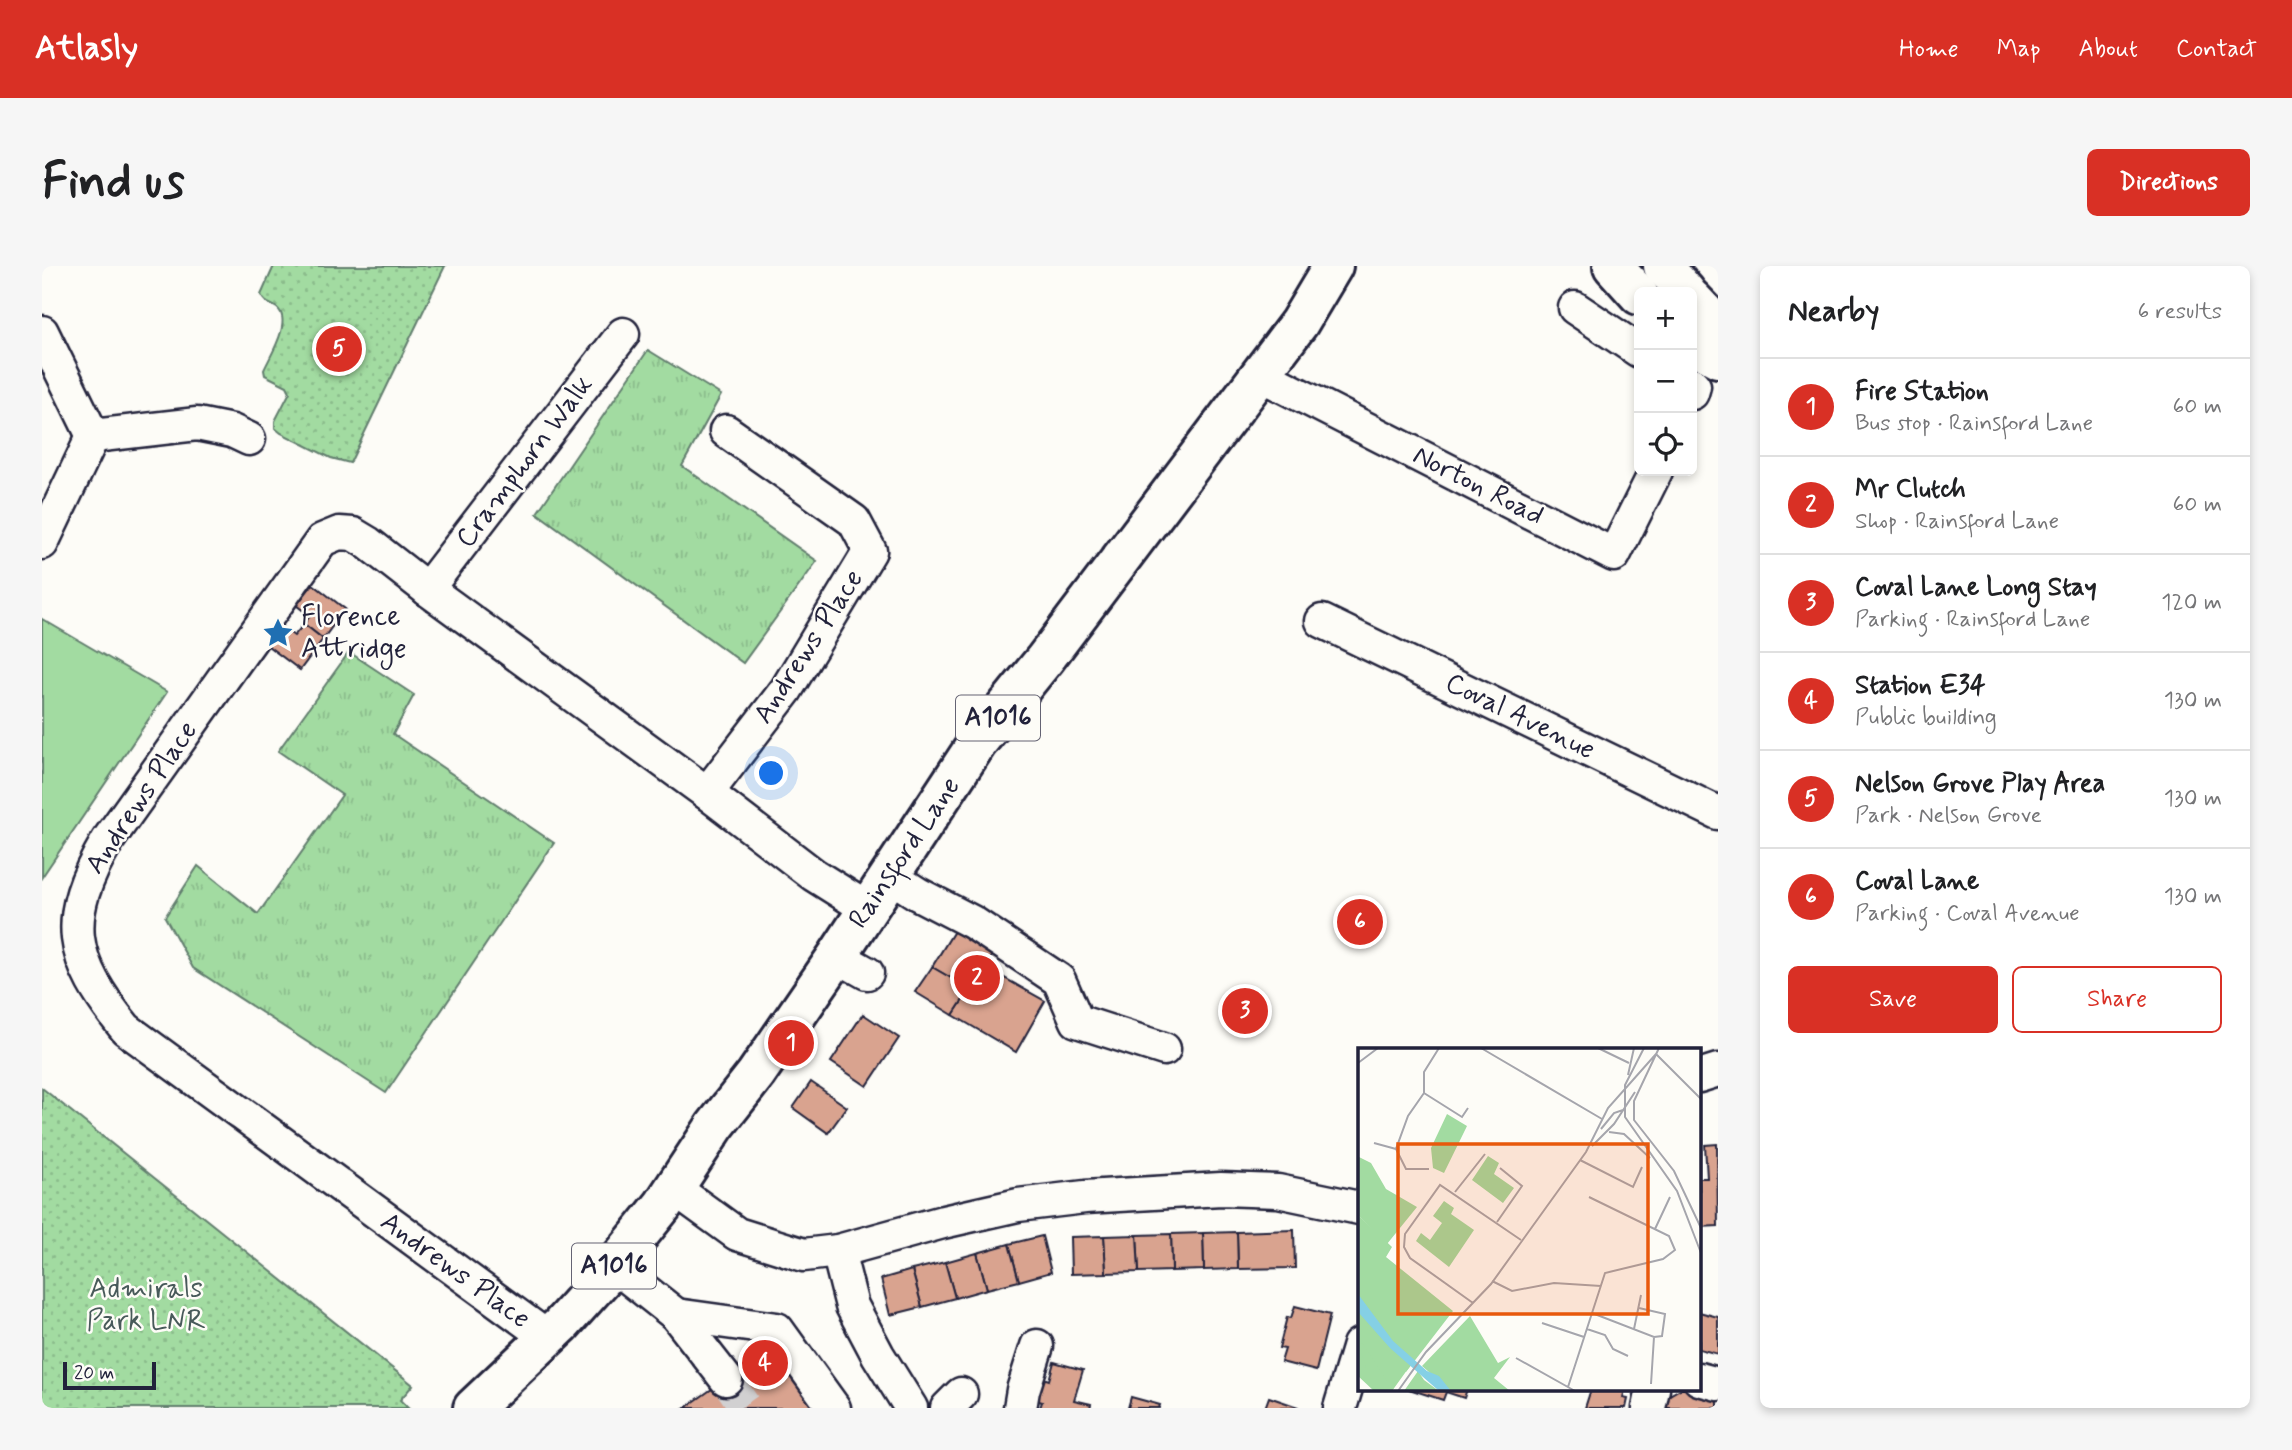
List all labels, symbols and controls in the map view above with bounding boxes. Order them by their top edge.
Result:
text: Atlasly [35,27,138,71]
text: Home [1899,34,1959,65]
text: Map [1997,34,2041,65]
text: About [2079,34,2138,65]
text: Contact [2176,34,2257,65]
button: Directions [2087,149,2250,216]
text: Find us [42,150,185,215]
map controls [1634,287,1697,476]
button: + [1634,287,1697,350]
text: Nearby [1788,292,1879,331]
text: 6 results [2138,297,2222,327]
pin: 5 [316,323,362,375]
button: − [1634,350,1697,413]
street label: Cramphorn Walk [448,368,602,556]
text: Fire Station [1855,375,1989,409]
text: 1 [1806,392,1816,422]
text: 60 m [2173,392,2222,422]
text: Bus stop · Rainsford Lane [1855,409,2093,439]
button: locate [1634,413,1697,476]
street label: Norton Road [1406,437,1550,535]
text: Mr Clutch [1855,473,1966,507]
text: 2 [1805,490,1817,520]
text: 60 m [2173,490,2222,520]
text: Shop · Rainsford Lane [1855,507,2059,537]
street label: Andrews Place [745,563,873,731]
text: Coval Lane Long Stay [1855,571,2097,605]
text: 3 [1806,588,1816,618]
text: 120 m [2161,588,2222,618]
place label: Florence Attridge [301,599,407,670]
text: Parking · Rainsford Lane [1855,605,2090,635]
place icon: Florence Attridge [261,616,295,650]
street label: Coval Avenue [1439,665,1601,769]
text: Station E34 [1855,669,1985,703]
text: 4 [1804,686,1818,716]
text: 130 m [2164,686,2222,716]
road number: A1016 [956,696,1040,740]
text: Public building [1855,703,1997,733]
street label: Andrews Place [77,714,207,882]
your location [754,756,788,790]
text: Nelson Grove Play Area [1855,767,2105,801]
street label: Rainsford Lane [841,770,971,937]
text: 5 [1804,784,1818,814]
text: 130 m [2164,784,2222,814]
text: Park · Nelson Grove [1855,801,2042,831]
text: Coval Lane [1855,865,1979,899]
text: 6 [1805,882,1817,912]
text: 130 m [2164,882,2222,912]
pin: 6 [1337,896,1383,948]
text: Parking · Coval Avenue [1855,899,2080,929]
pin: 2 [954,952,1000,1004]
button: Save [1788,966,1998,1033]
button: Share [2012,966,2222,1033]
pin: 3 [1222,985,1268,1037]
pin: 1 [768,1017,814,1069]
inset map [1358,1048,1700,1390]
street label: Andrews Place [373,1204,537,1338]
road number: A1016 [572,1244,656,1289]
park label: Admirals Park LNR [86,1271,206,1340]
pin: 4 [742,1337,788,1389]
scale bar [63,1359,156,1391]
text: 20 m [74,1361,114,1386]

